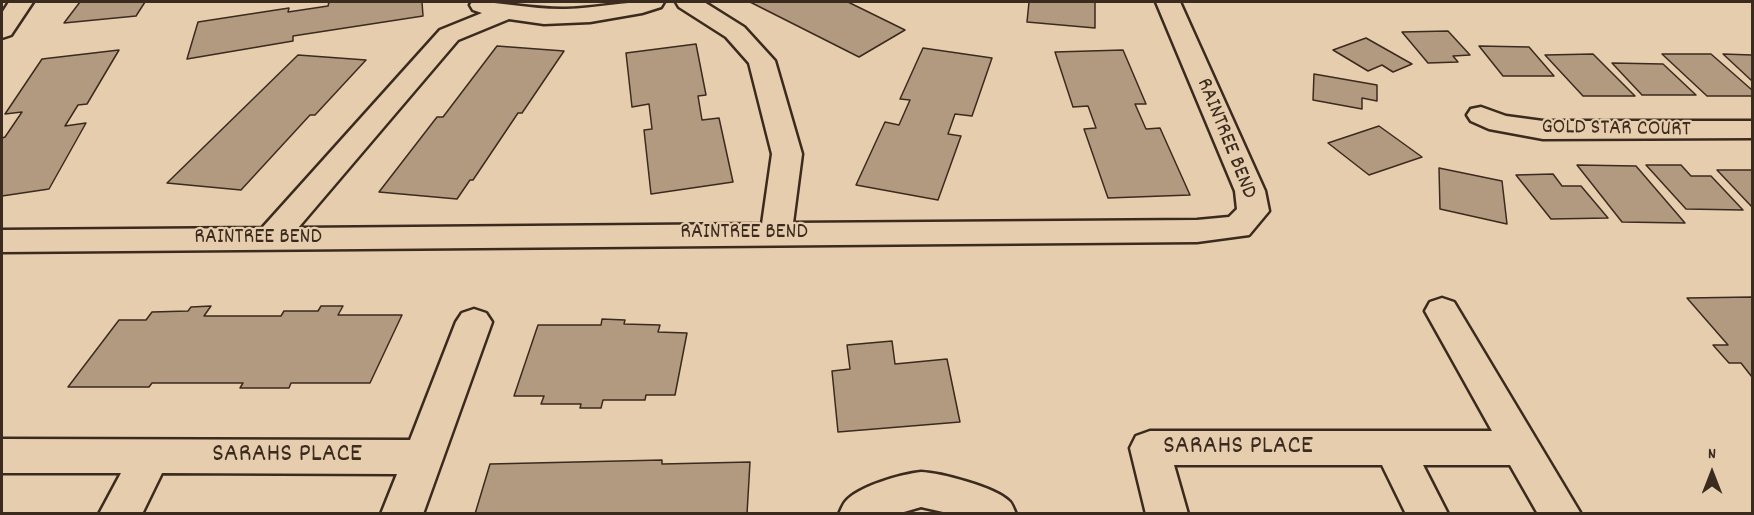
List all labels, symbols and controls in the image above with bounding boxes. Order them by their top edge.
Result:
street label: RAINTREE BEND [1189,75,1261,203]
street label: GOLD STAR COURT [1541,116,1691,144]
street label: RAINTREE BEND [680,221,808,247]
street label: RAINTREE BEND [194,226,322,252]
street label: SARAHS PLACE [1163,432,1313,464]
street label: SARAHS PLACE [212,440,362,472]
north arrow [1682,443,1742,503]
text: N [1708,443,1716,466]

